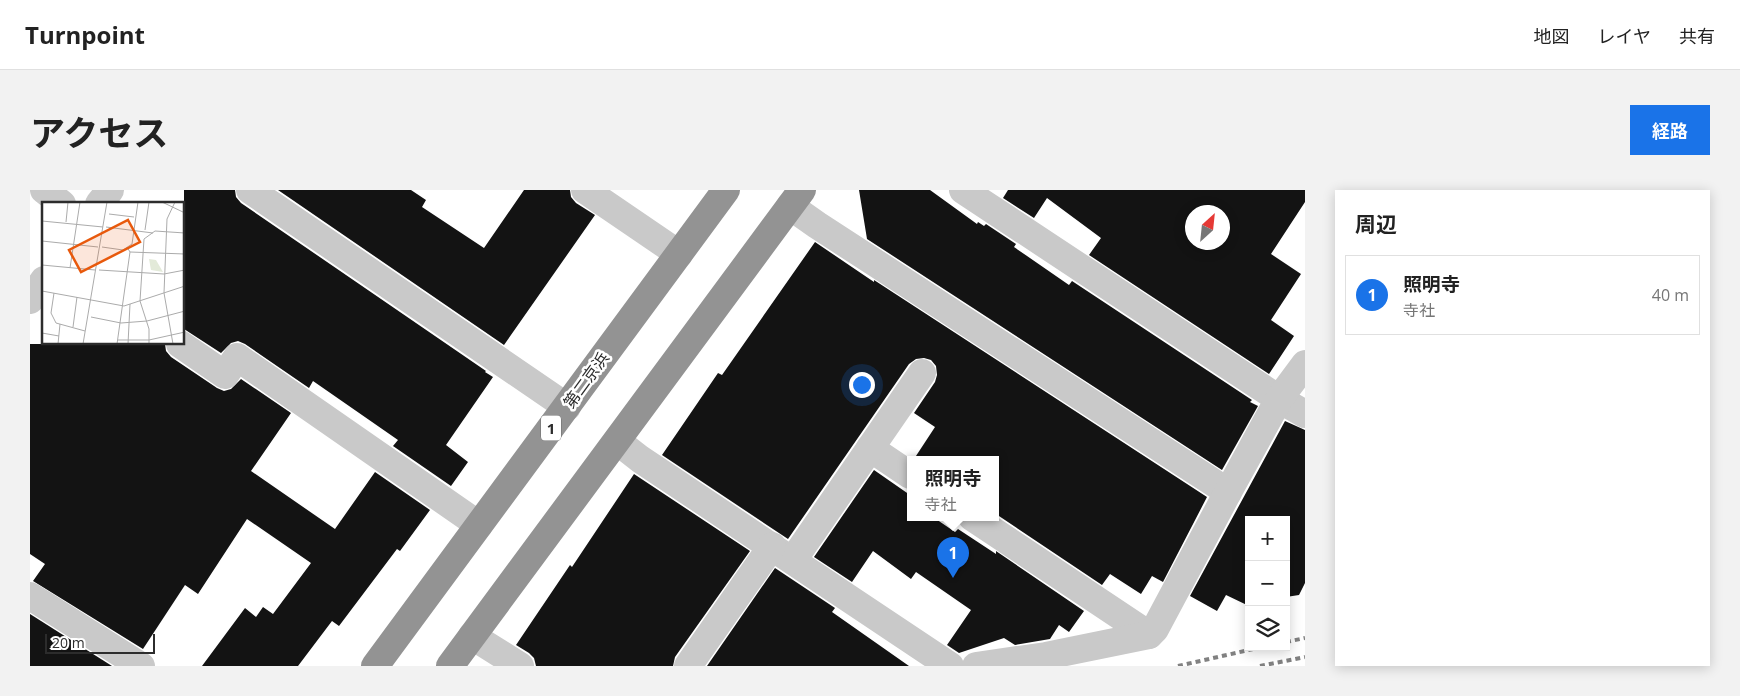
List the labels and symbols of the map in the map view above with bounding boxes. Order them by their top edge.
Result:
inset map [42,202,185,345]
north arrow [1185,205,1230,250]
street label: 第二京浜 [558,348,614,412]
your location [849,372,875,398]
road number: 1 [541,416,561,440]
pin: 1 [937,537,969,578]
scale bar [45,631,155,654]

